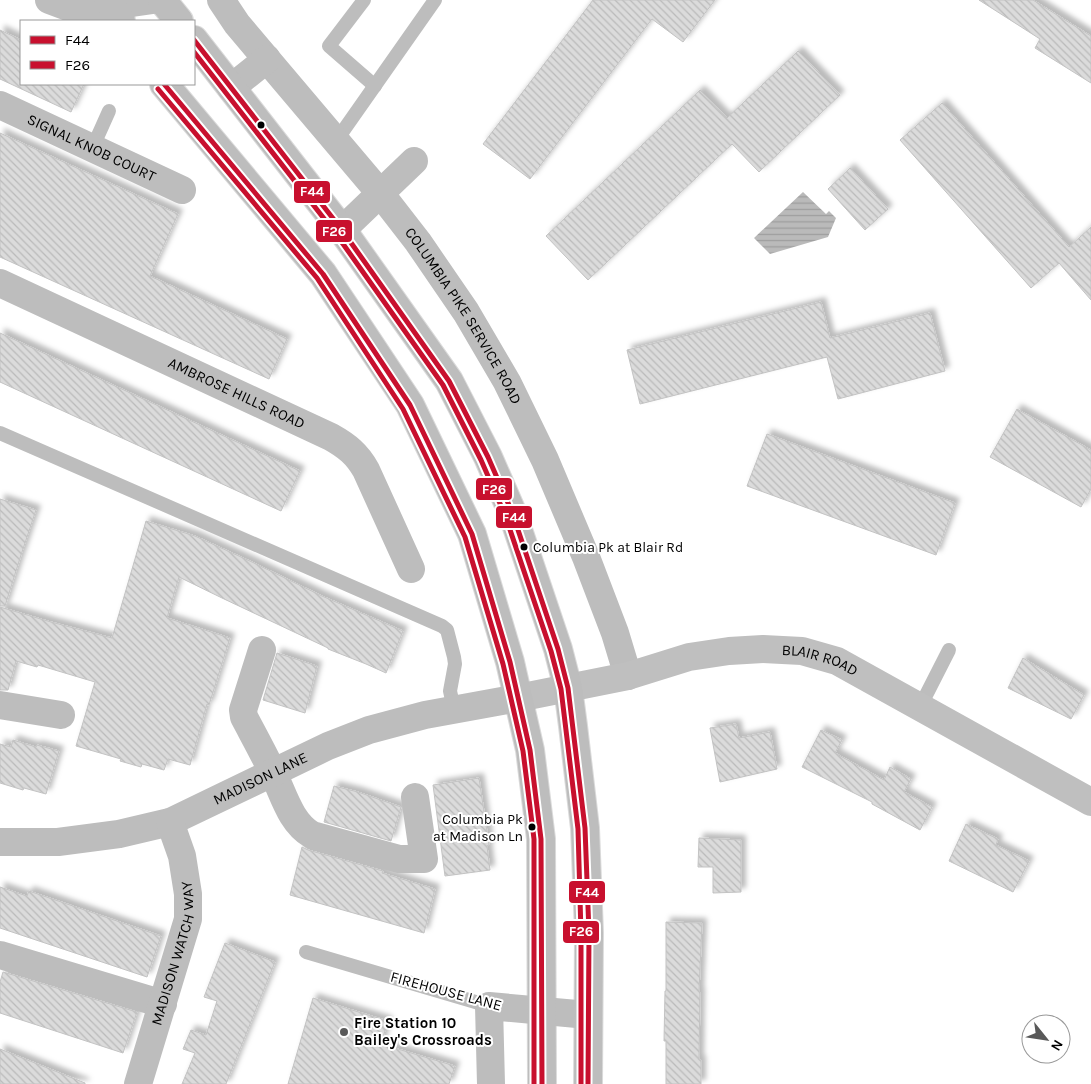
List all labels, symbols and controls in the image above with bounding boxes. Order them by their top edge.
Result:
legend [20,20,195,85]
text: F44 [65,31,90,49]
text: F26 [65,56,90,74]
street label: SIGNAL KNOB COURT [24,110,159,186]
unlabelled marker [256,120,266,130]
line badge: F44 [293,180,331,204]
text: F44 [300,183,325,200]
line badge: F26 [315,219,353,243]
text: F26 [322,223,346,240]
street label: COLUMBIA PIKE SERVICE ROAD [401,224,525,407]
street label: AMBROSE HILLS ROAD [165,354,308,433]
line badge: F26 [475,477,513,501]
text: F26 [482,481,506,498]
line badge: F44 [495,505,533,529]
text: F44 [502,509,527,526]
place label: Columbia Pk at Blair Rd [533,539,683,556]
marker: Columbia Pk at Blair Rd [519,542,529,552]
street label: BLAIR ROAD [781,641,861,680]
street label: MADISON LANE [210,748,310,809]
place label: Columbia Pk at Madison Ln [433,811,523,845]
marker: Columbia Pk at Madison Ln [527,822,537,832]
street label: MADISON WATCH WAY [147,879,198,1028]
line badge: F44 [568,880,606,904]
text: F44 [575,884,600,901]
line badge: F26 [562,920,600,944]
text: F26 [569,923,593,940]
street label: FIREHOUSE LANE [388,967,504,1015]
place label: Fire Station 10 Bailey's Crossroads [354,1014,492,1049]
north arrow [1021,1014,1071,1064]
marker: Fire Station 10 Bailey's Crossroads [338,1026,350,1038]
text: N [1047,1037,1067,1054]

